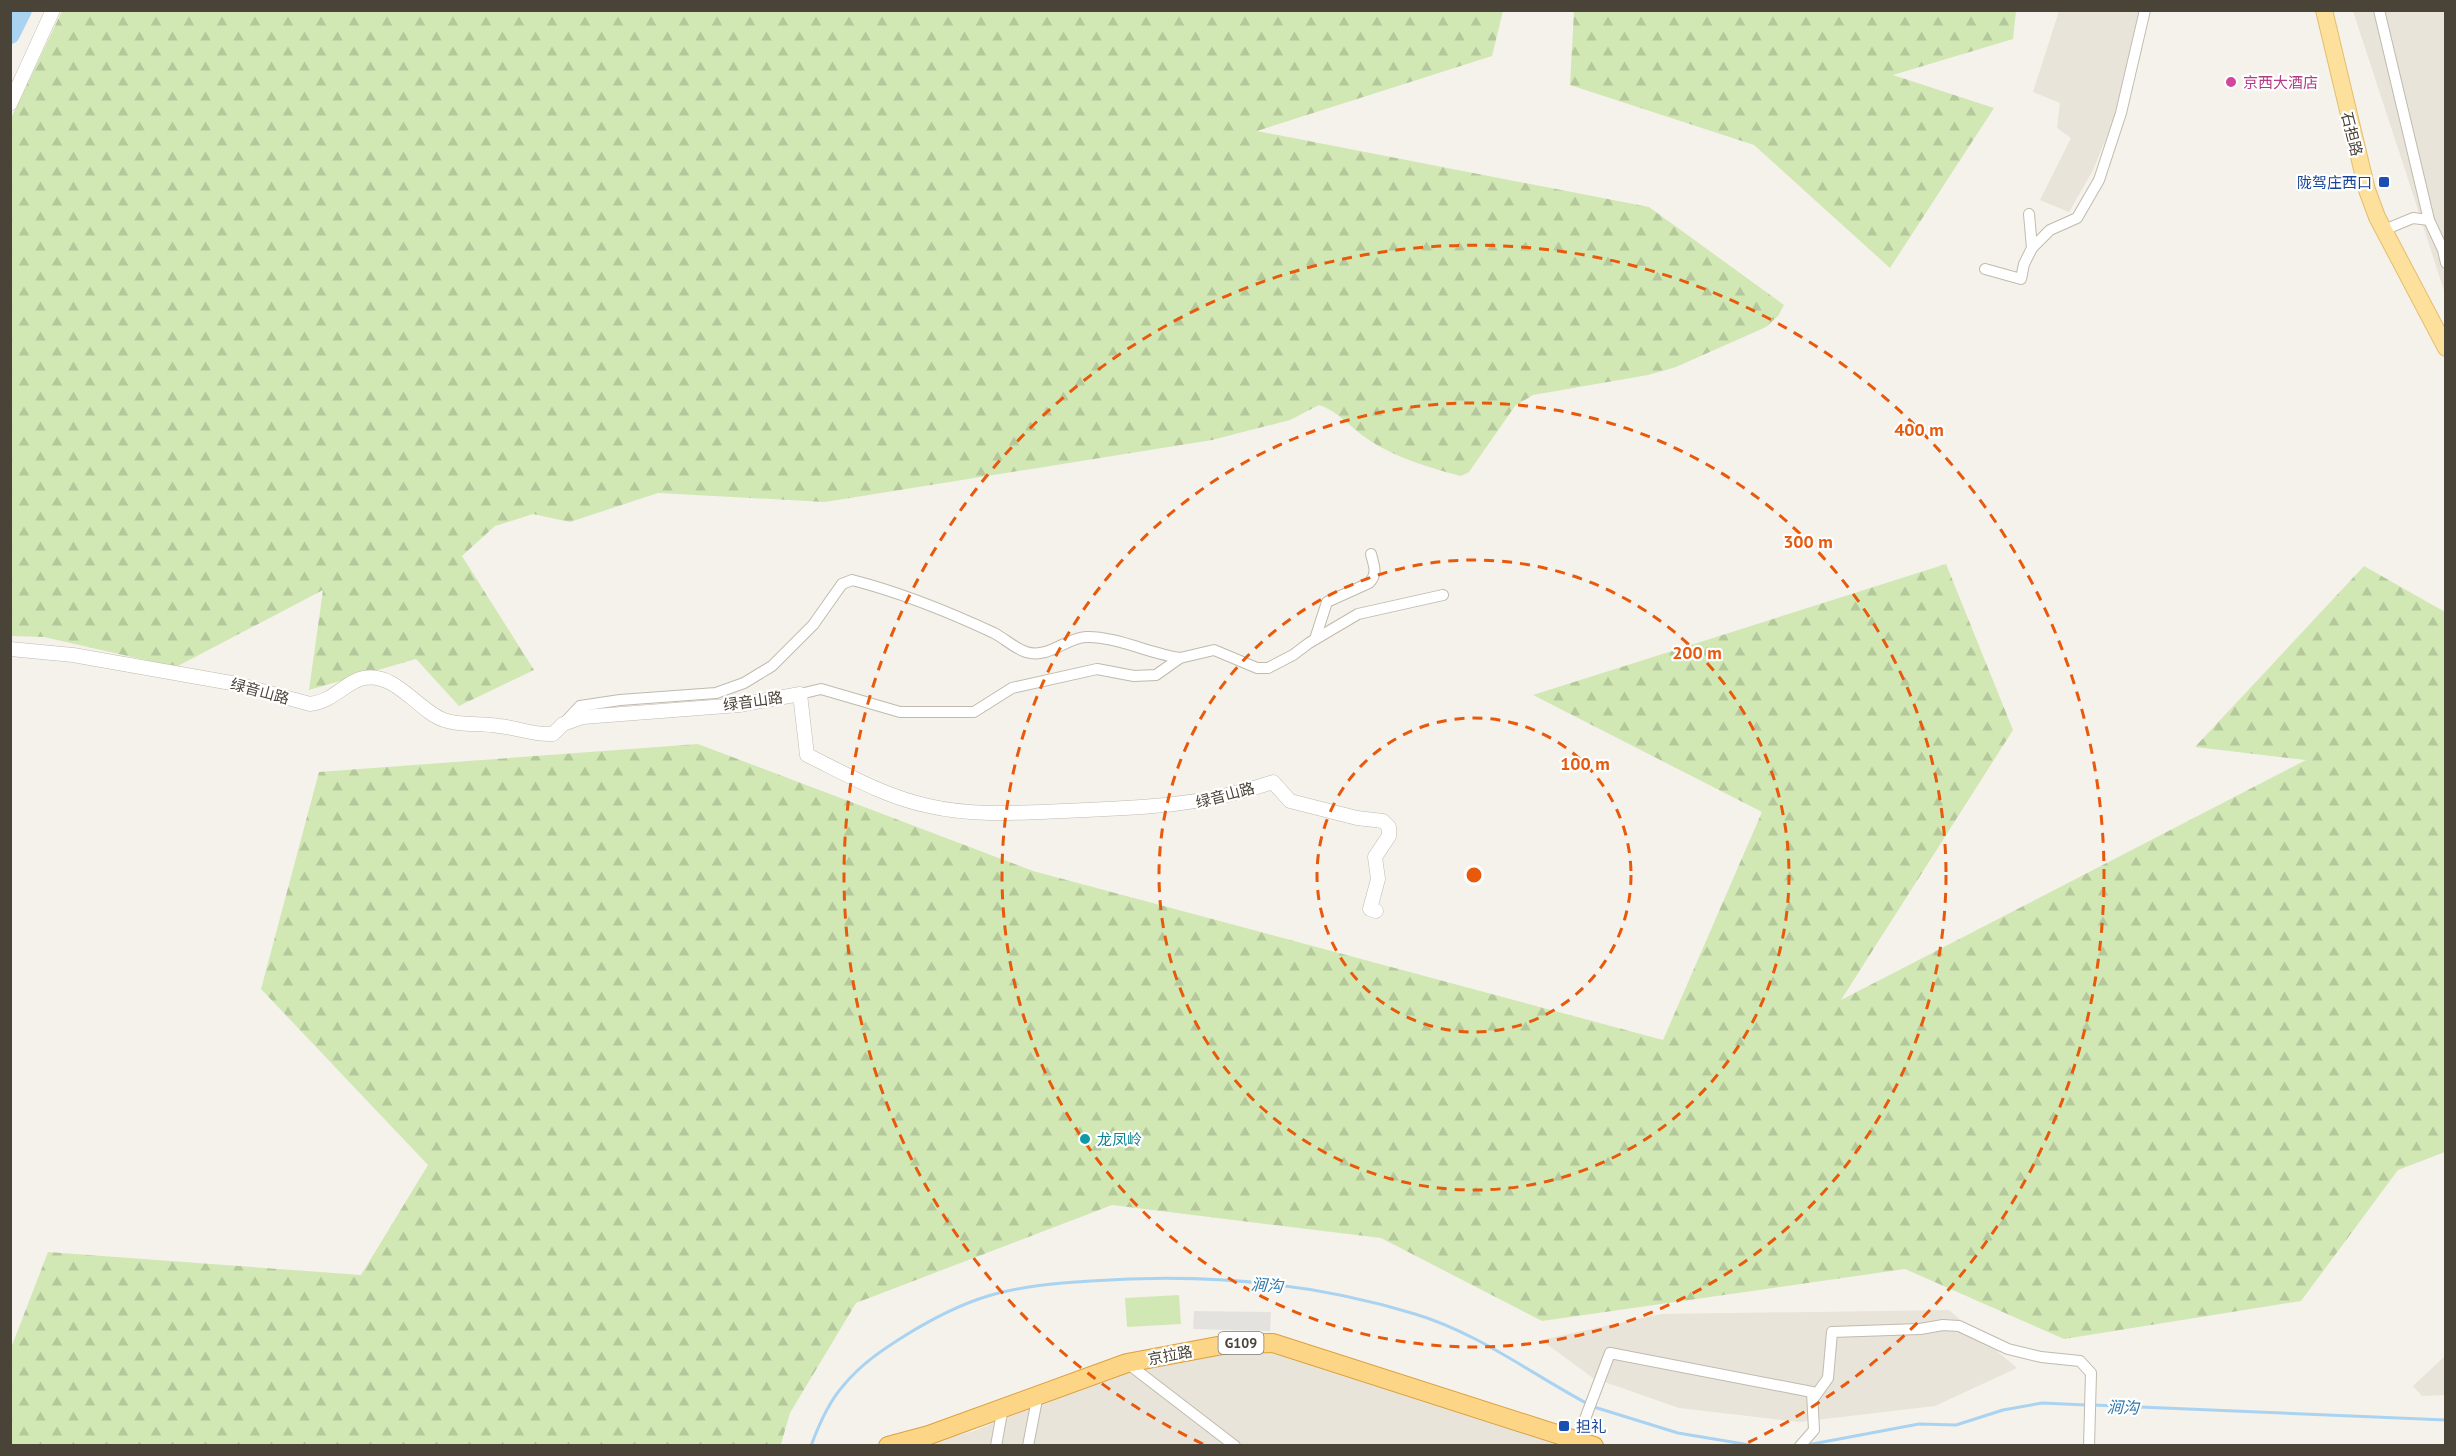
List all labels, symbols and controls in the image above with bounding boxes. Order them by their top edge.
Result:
place label: 京西大酒店 [2243,73,2318,92]
marker: 京西大酒店 [2224,75,2238,89]
street label: 石担路 [2337,110,2367,158]
place label: 陇驾庄西口 [2297,173,2372,192]
marker: 陇驾庄西口 [2377,175,2391,189]
text: 400 m [1894,418,1944,441]
text: 300 m [1783,530,1833,553]
text: 200 m [1672,641,1722,664]
street label: 绿音山路 [229,674,291,708]
street label: 绿音山路 [722,687,784,715]
text: 100 m [1560,752,1610,775]
street label: 绿音山路 [1194,778,1256,812]
centre of rings [1464,865,1484,885]
place label: 龙凤岭 [1097,1130,1142,1149]
marker: 龙凤岭 [1078,1132,1092,1146]
water label: 涧沟 [1250,1274,1286,1296]
road number: G109 [1218,1332,1264,1354]
street label: 京拉路 [1146,1341,1194,1369]
water label: 涧沟 [2107,1396,2141,1418]
place label: 担礼 [1576,1417,1606,1436]
marker: 担礼 [1557,1419,1571,1433]

